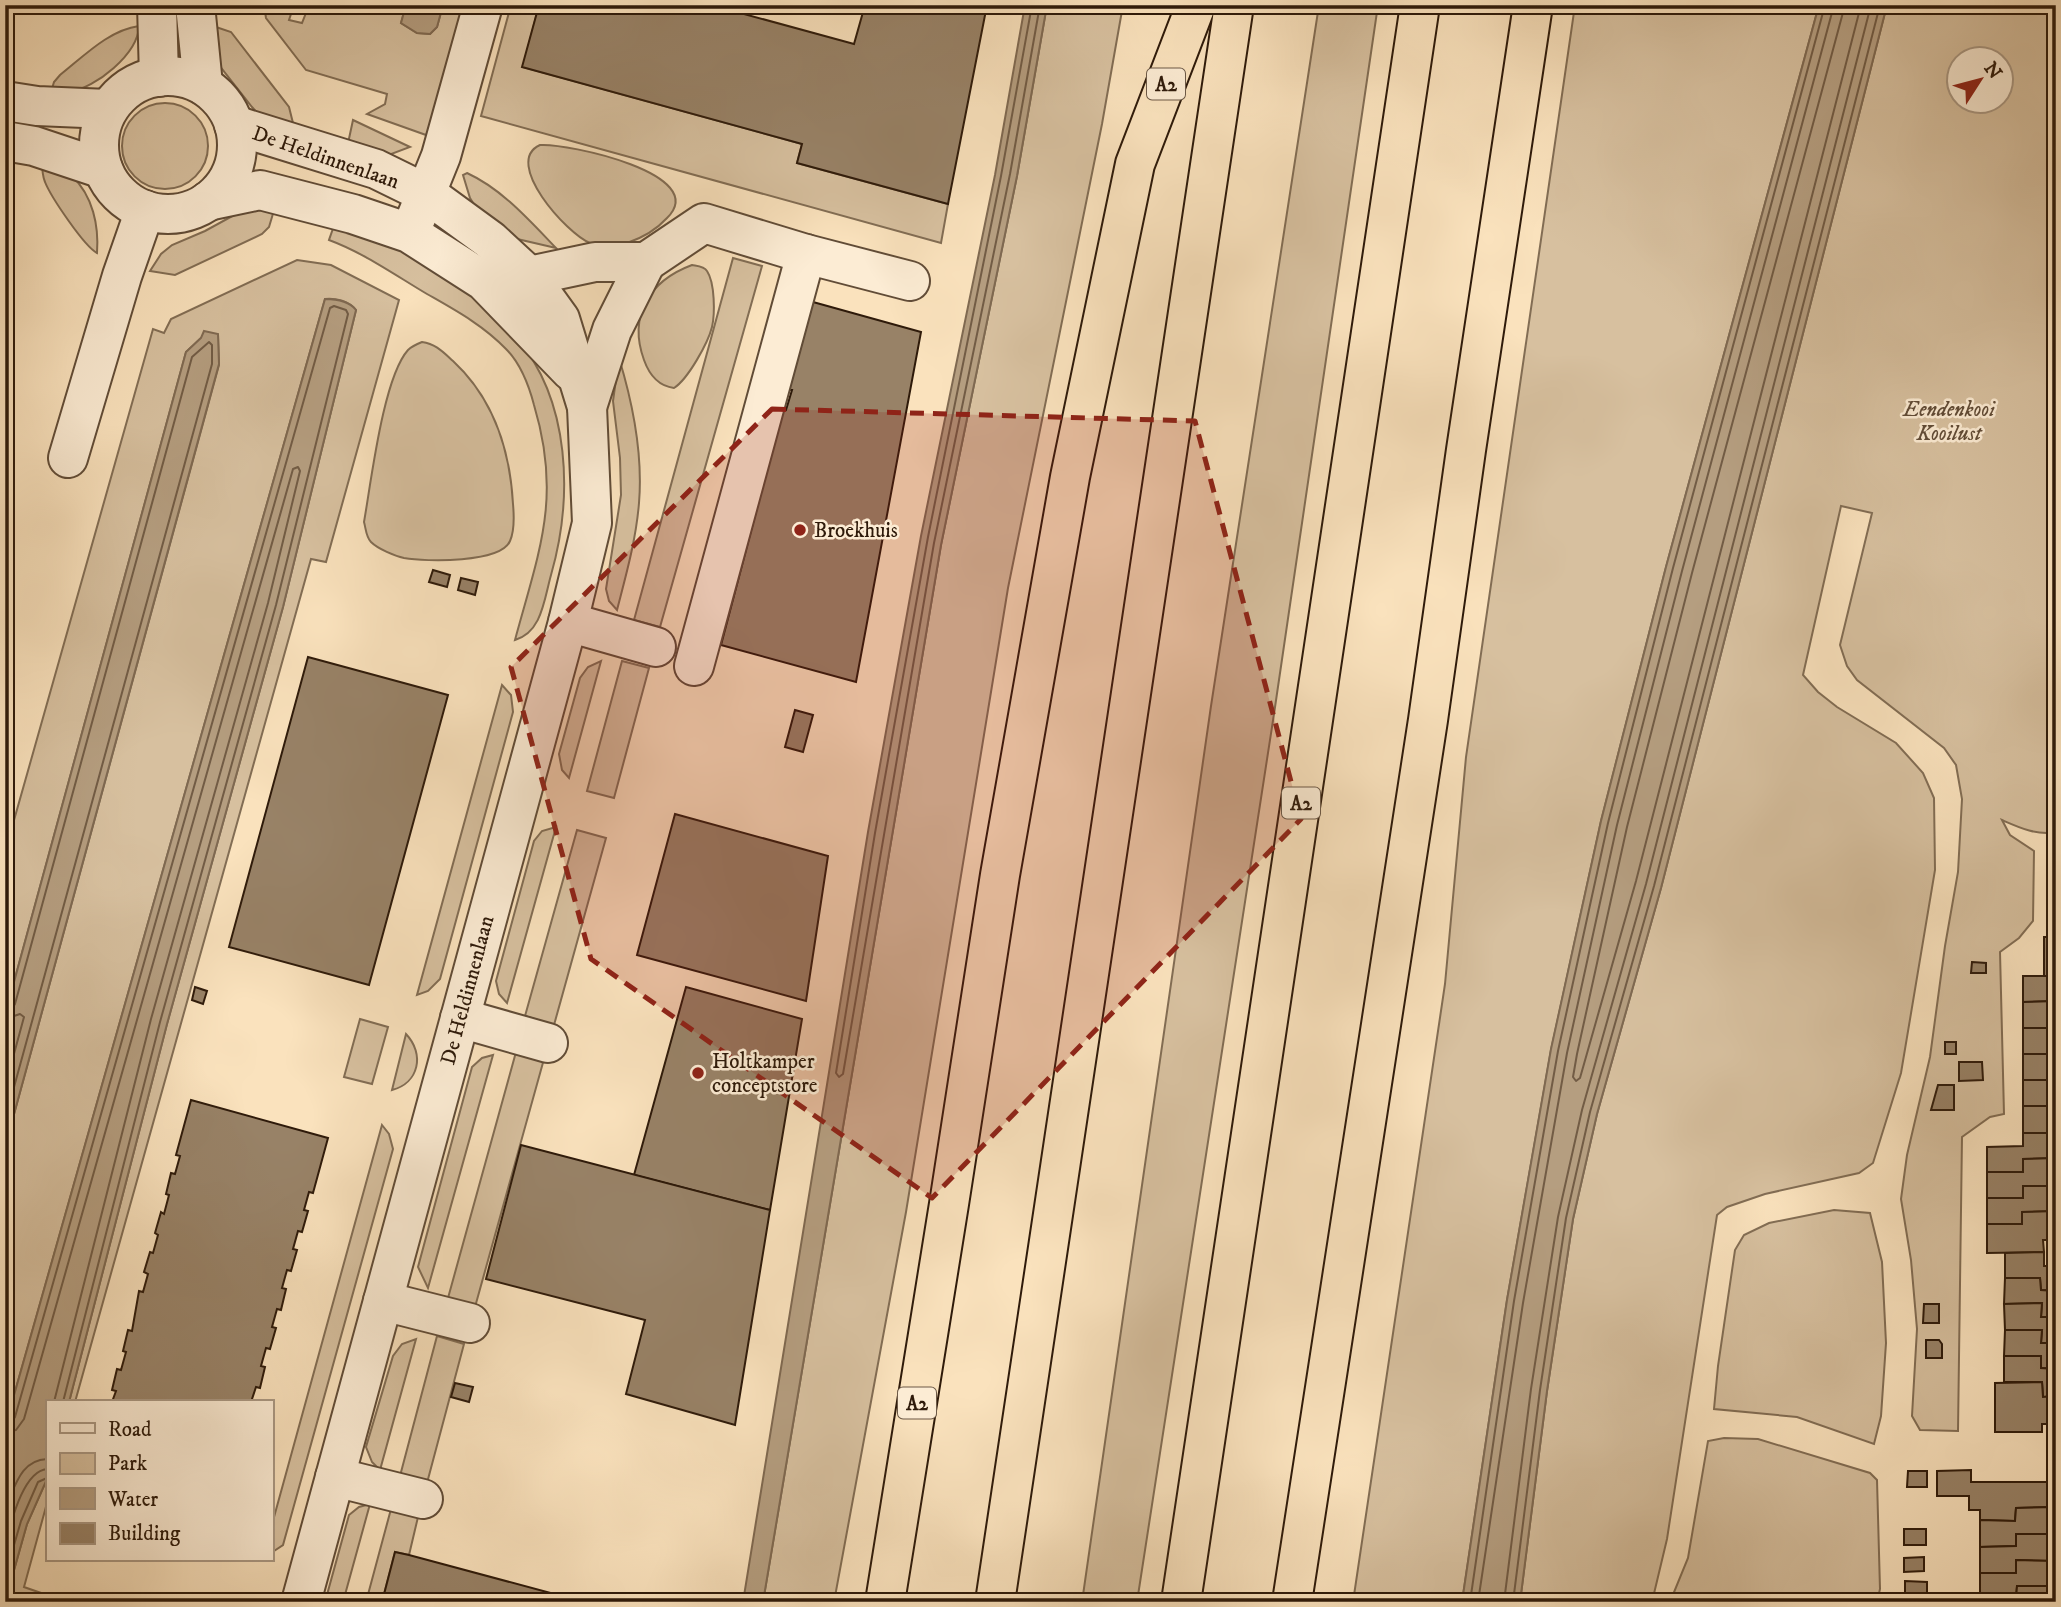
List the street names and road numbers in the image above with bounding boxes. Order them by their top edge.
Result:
road number: A2 [1147,68,1185,100]
street label: De Heldinnenlaan [249,121,403,195]
road number: A2 [1282,788,1320,818]
street label: De Heldinnenlaan [436,913,500,1068]
road number: A2 [898,1387,936,1418]

